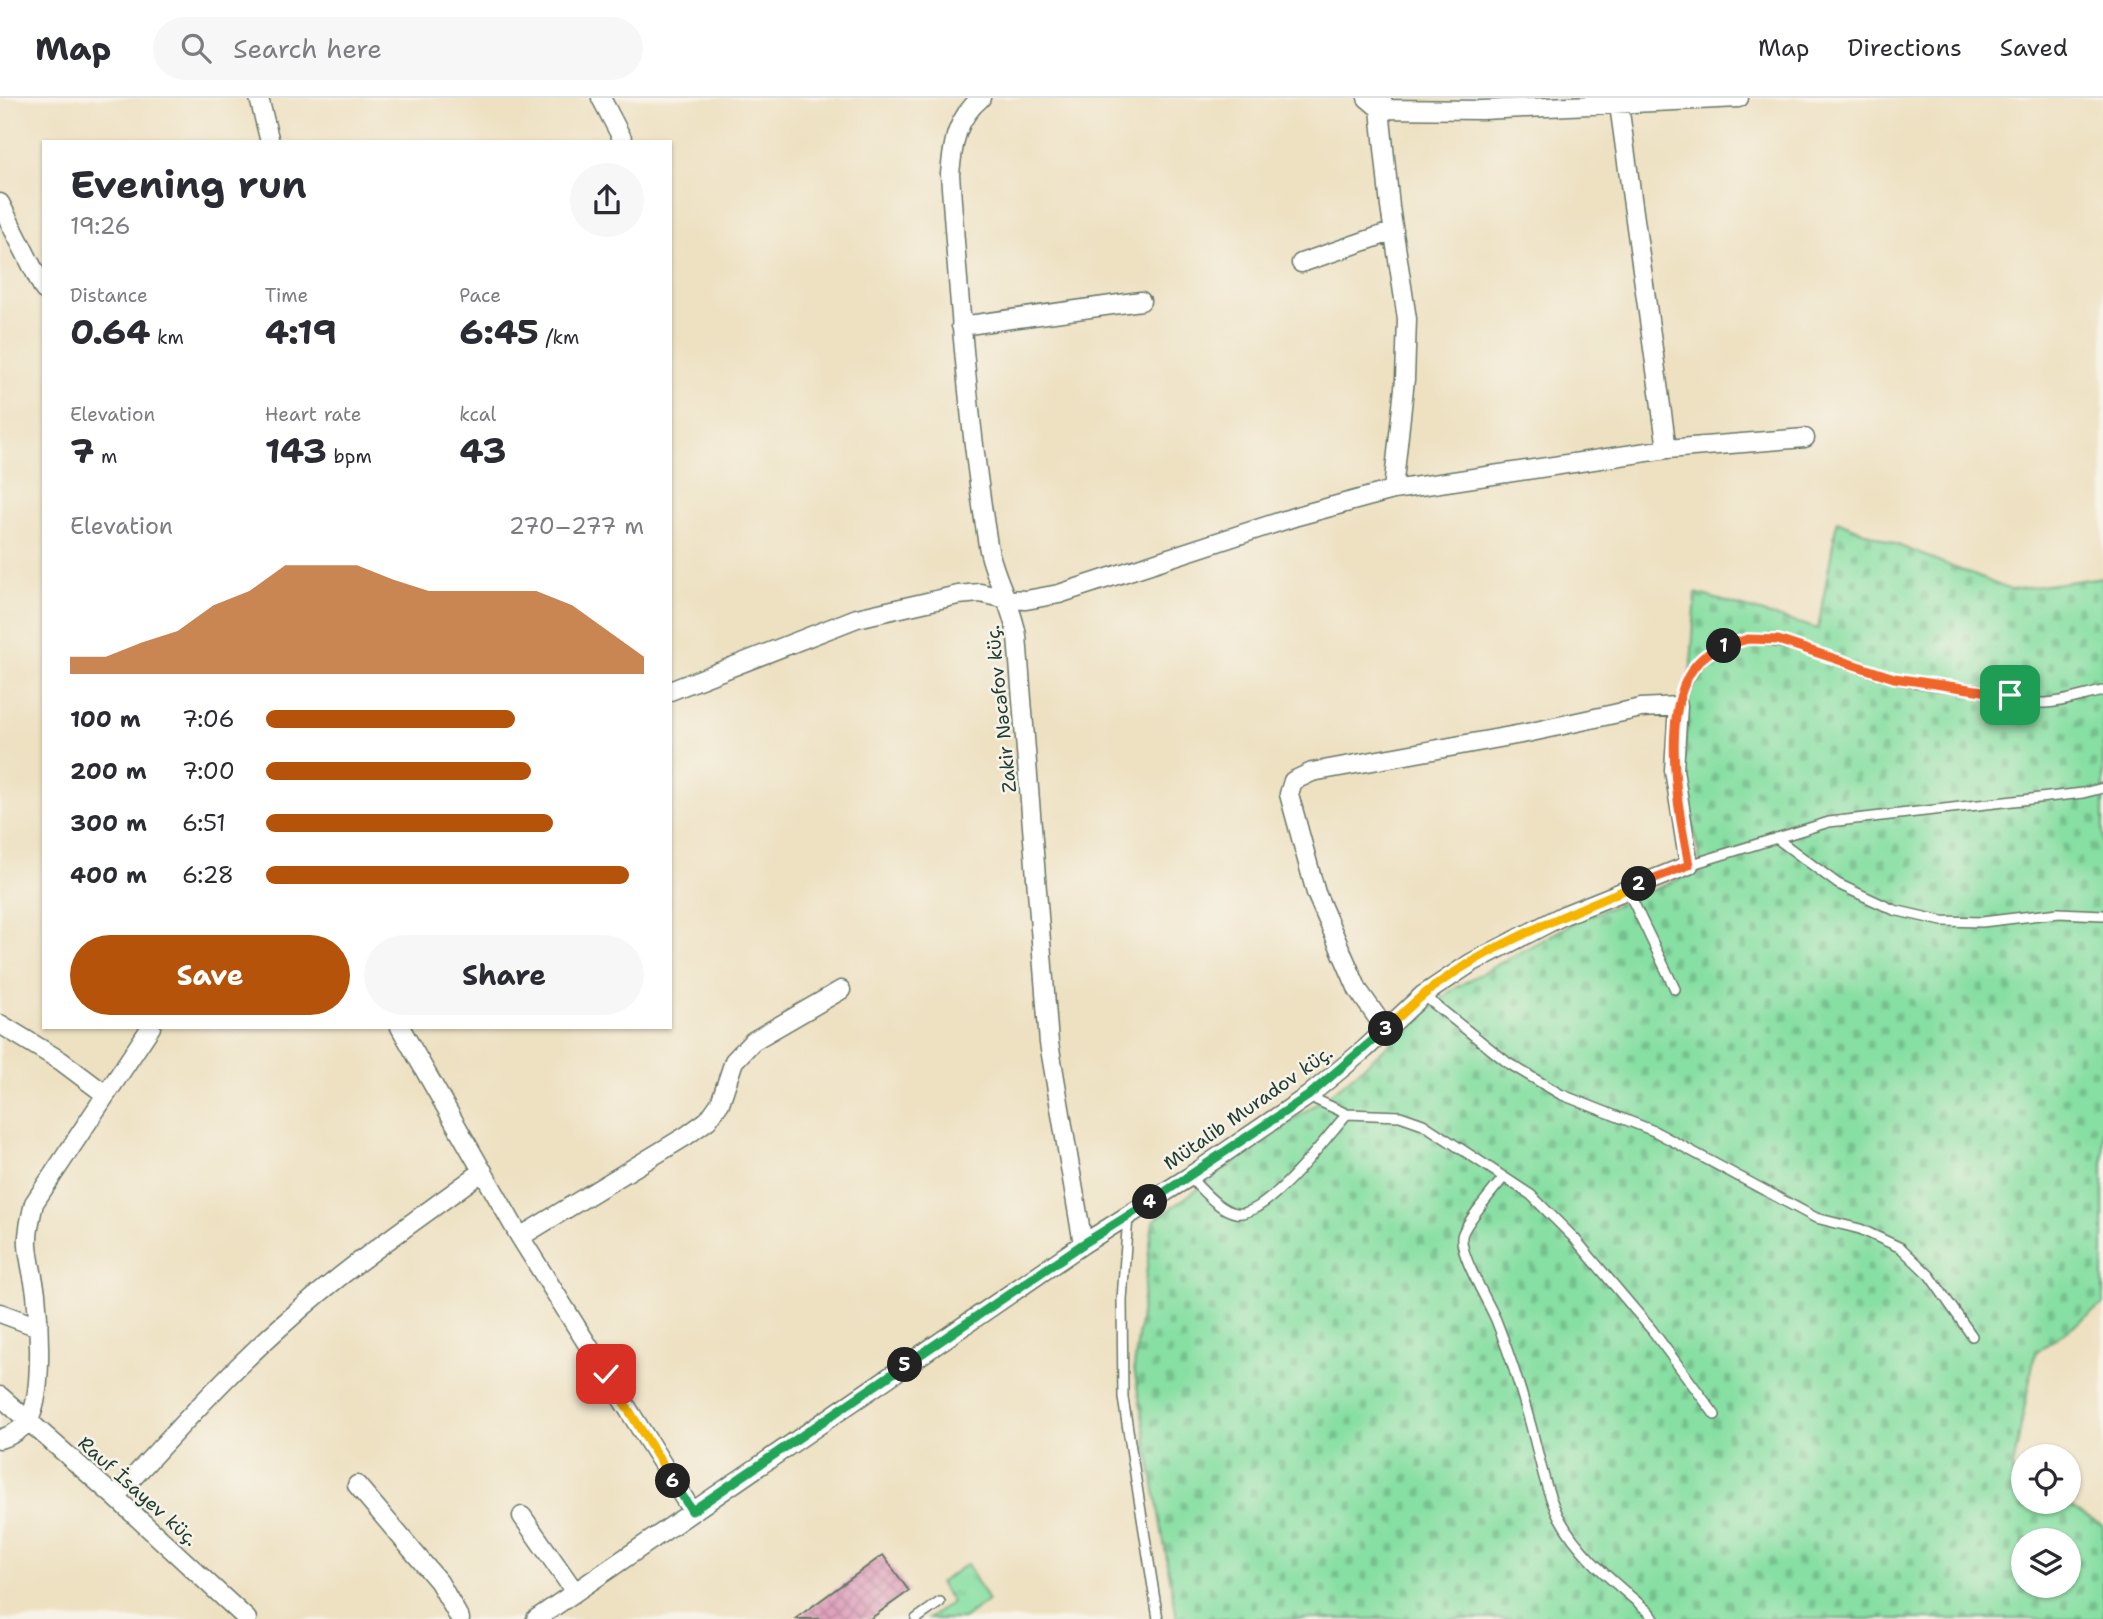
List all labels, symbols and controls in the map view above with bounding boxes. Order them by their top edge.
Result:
search box [153,17,643,80]
text: Map [35,26,111,71]
icon: search [177,29,215,67]
text: Search here [233,31,382,66]
text: Map [1758,32,1809,64]
text: Directions [1847,32,1962,64]
text: Saved [2000,32,2068,64]
text: Evening run [70,159,307,210]
button: share [570,163,644,237]
text: 19:26 [70,211,131,241]
text: Distance [70,283,148,308]
text: Time [265,283,308,308]
text: Pace [459,283,501,308]
text: 0.64 [70,308,151,355]
text: 4:19 [265,308,337,355]
text: 6:45 [459,308,539,355]
text: km [151,325,184,350]
text: /km [539,325,579,350]
text: Elevation [70,402,155,427]
text: Heart rate [265,402,361,427]
text: kcal [459,402,496,427]
text: 7 [70,427,95,474]
text: 143 [265,427,327,474]
text: 43 [459,427,507,474]
text: m [95,444,117,469]
text: bpm [327,444,372,469]
text: Elevation [70,511,173,541]
text: 270–277 m [509,511,644,541]
street label: Zakir Nəcəfov küç. [980,624,1022,794]
pin: 1 [1706,628,1742,664]
text: 1 [1719,633,1728,658]
pin [1980,665,2040,725]
icon: arrive [1991,676,2029,714]
text: 100 m [70,704,141,734]
text: 7:06 [182,704,235,734]
text: 200 m [70,756,147,786]
text: 7:00 [182,756,235,786]
text: 300 m [70,808,147,838]
text: 6:51 [182,808,226,838]
text: 400 m [70,860,147,890]
text: 6:28 [182,860,234,890]
pin: 2 [1622,866,1656,902]
text: 2 [1632,871,1645,896]
button: Save [70,935,350,1015]
button: Share [364,935,644,1015]
pin: 3 [1368,1012,1404,1046]
text: 3 [1379,1016,1392,1041]
street label: Mütalib Muradov küç. [1159,1040,1337,1176]
pin: 4 [1132,1184,1168,1220]
text: 4 [1143,1189,1156,1214]
pin [576,1344,636,1404]
pin: 5 [888,1348,922,1382]
text: 5 [899,1352,910,1377]
icon: check [587,1355,625,1393]
street label: Rauf İsayev küç. [73,1431,203,1551]
map controls [2011,1444,2081,1598]
button: locate [2011,1444,2081,1514]
pin: 6 [656,1464,690,1498]
text: 6 [666,1468,679,1493]
button: layers [2011,1528,2081,1598]

